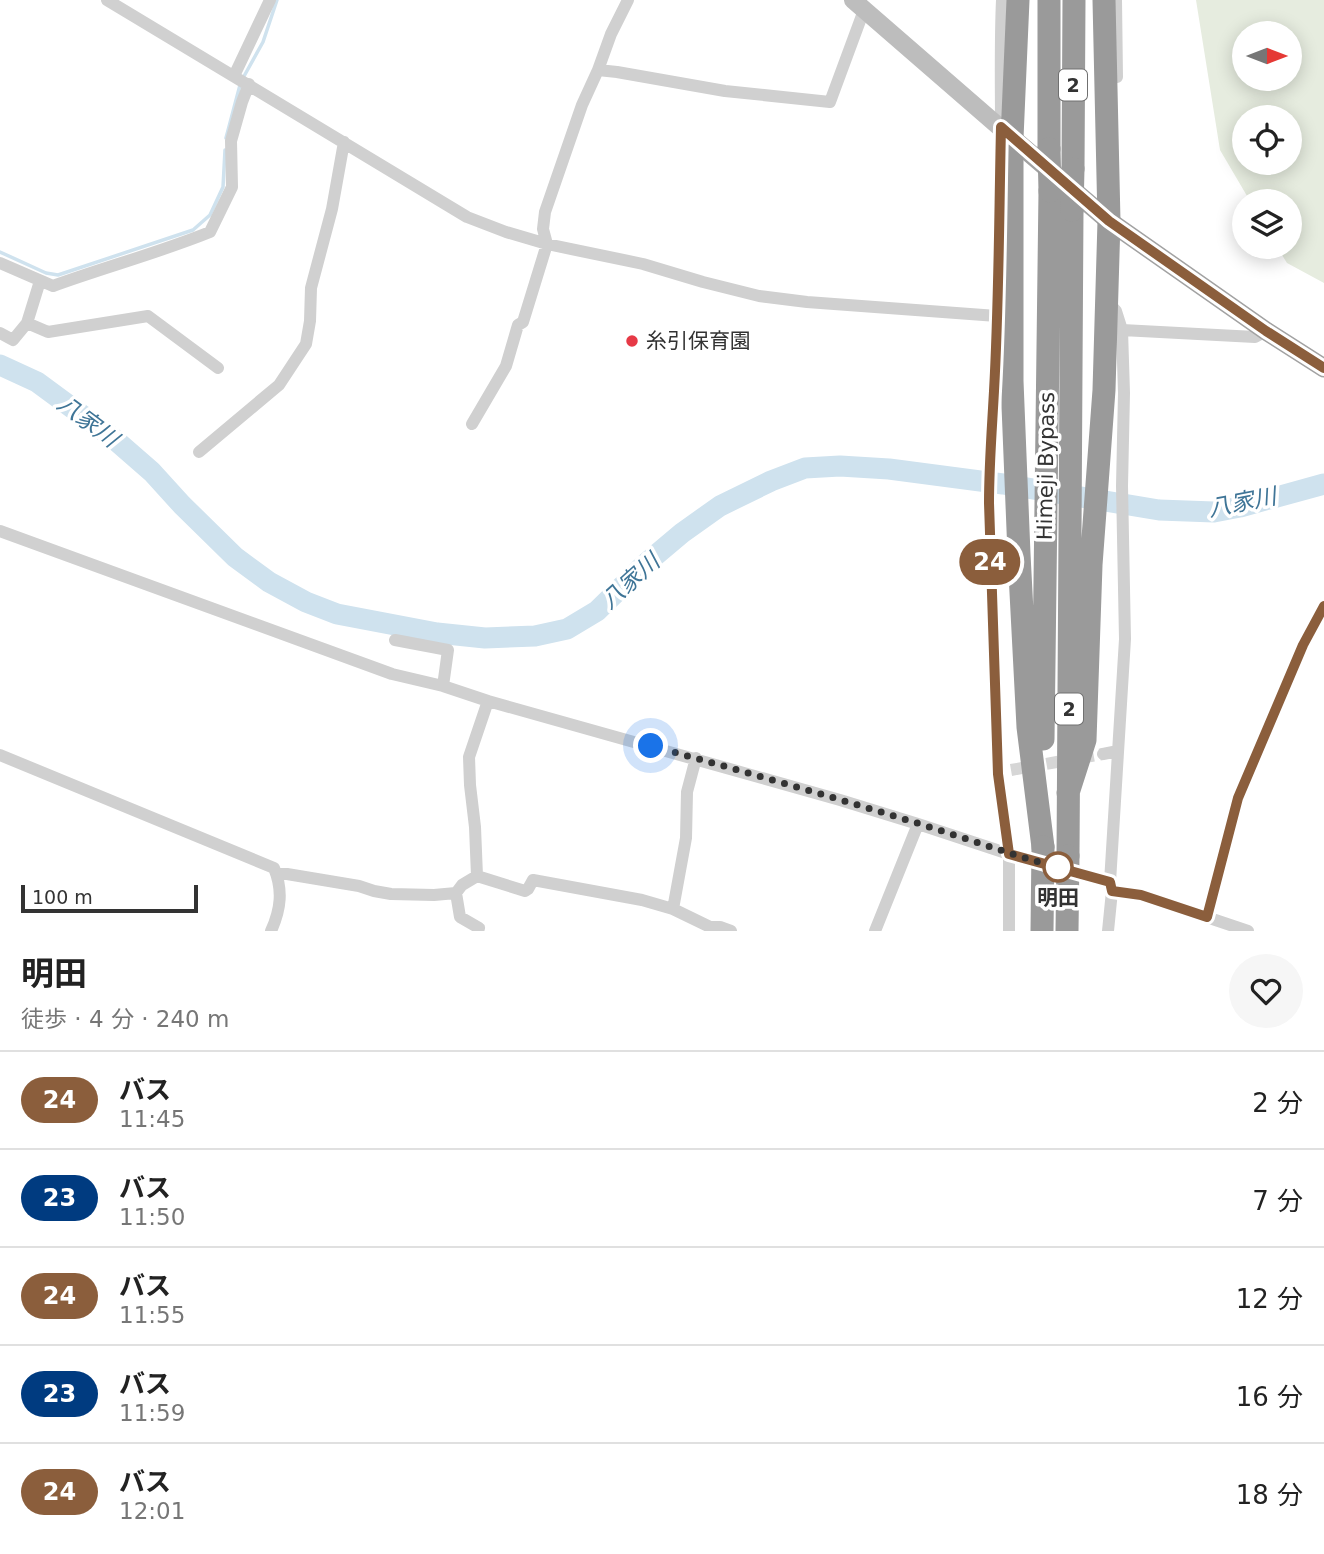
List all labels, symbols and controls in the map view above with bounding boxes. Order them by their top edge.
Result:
north arrow [1232,21,1302,91]
map controls [1232,21,1302,259]
road number: 2 [1059,69,1087,100]
button: locate [1232,105,1302,175]
button: layers [1232,189,1302,259]
place label: 糸引保育園 [646,329,751,353]
marker: 糸引保育園 [624,333,640,349]
water label: 八家川 [53,390,126,454]
street label: Himeji Bypass [1033,392,1059,540]
water label: 八家川 [1206,482,1281,521]
line badge: 24 [958,539,1021,585]
water label: 八家川 [596,546,667,614]
text: 24 [973,548,1007,576]
road number: 2 [1055,694,1083,724]
your location [633,728,668,763]
marker: 明田 [1043,852,1073,882]
scale bar [21,882,198,914]
text: 100 m [32,886,93,908]
place label: 明田 [1037,886,1079,910]
text: 明田 [21,954,87,993]
button: heart [1229,954,1303,1028]
text: 徒歩 · 4 分 · 240 m [21,1006,229,1032]
text: バス [119,1075,171,1105]
text: 24 [43,1086,76,1114]
text: 2 分 [1252,1088,1303,1118]
text: 11:45 [119,1106,185,1132]
text: バス [119,1173,171,1203]
text: 23 [43,1184,76,1212]
text: 7 分 [1252,1186,1303,1216]
text: 11:50 [119,1204,185,1230]
text: バス [119,1271,171,1301]
text: 24 [43,1282,76,1310]
text: 12 分 [1236,1284,1303,1314]
text: 11:55 [119,1302,185,1328]
text: バス [119,1369,171,1399]
text: 23 [43,1380,76,1408]
text: 16 分 [1236,1382,1303,1412]
text: 11:59 [119,1400,185,1426]
text: バス [119,1467,171,1497]
text: 24 [43,1478,76,1506]
text: 18 分 [1236,1480,1303,1510]
text: 12:01 [119,1498,185,1524]

